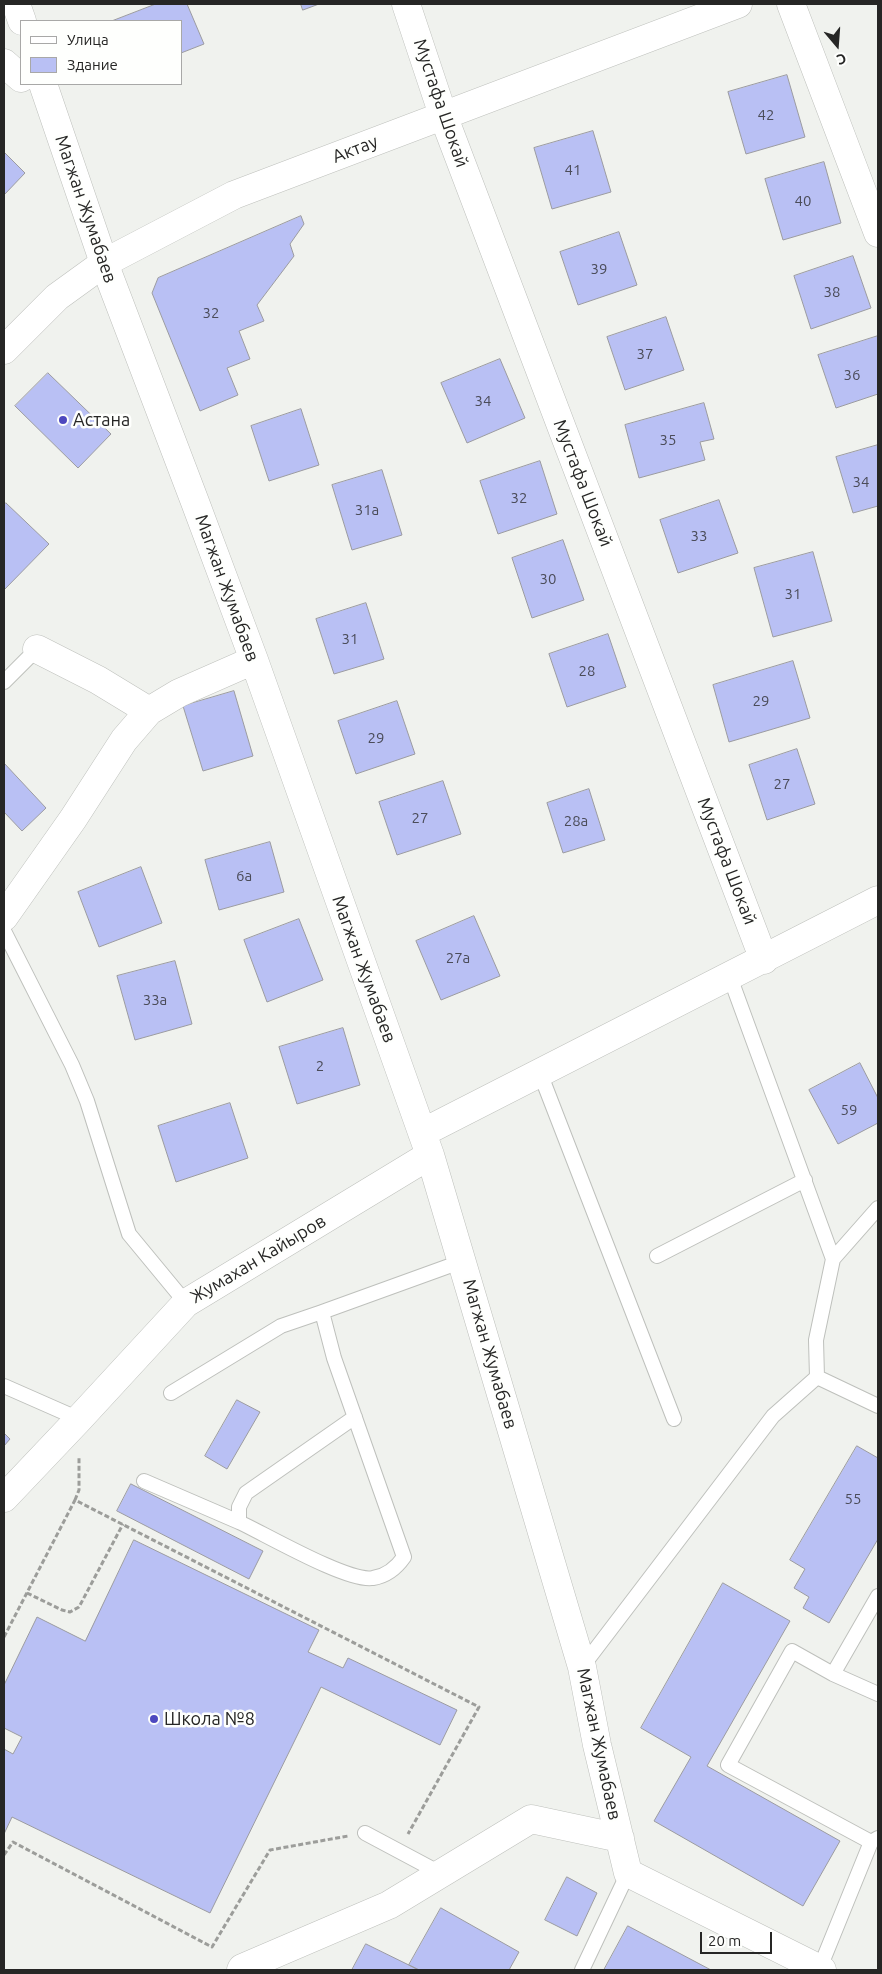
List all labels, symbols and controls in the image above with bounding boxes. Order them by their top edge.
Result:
legend [20,20,182,85]
north arrow [812,20,862,70]
text: Улица [67,31,109,48]
street label: Мустафа Шокай [409,36,473,170]
text: С [835,50,848,68]
text: Здание [67,56,118,73]
house number: 42 [758,106,774,124]
street label: Актау [329,131,381,167]
street label: Магжан Жумабаев [51,132,121,286]
house number: 41 [565,161,581,179]
house number: 40 [795,192,811,210]
house number: 39 [591,260,607,278]
house number: 38 [824,283,840,301]
house number: 32 [203,304,219,322]
house number: 37 [637,345,653,363]
house number: 36 [844,366,860,384]
house number: 34 [475,392,491,410]
place label: Астана [73,409,130,431]
marker: Астана [57,414,69,426]
street label: Мустафа Шокай [549,416,617,550]
house number: 35 [660,431,676,449]
house number: 34 [853,473,869,491]
house number: 32 [511,489,527,507]
house number: 31а [355,501,379,519]
street label: Магжан Жумабаев [190,511,264,665]
house number: 33 [691,527,707,545]
house number: 30 [540,570,556,588]
house number: 31 [785,585,801,603]
house number: 31 [342,630,358,648]
house number: 28 [579,662,595,680]
house number: 29 [753,692,769,710]
house number: 29 [368,729,384,747]
house number: 27 [774,775,790,793]
street label: Мустафа Шокай [693,794,761,928]
house number: 27 [412,809,428,827]
house number: 28а [564,812,588,830]
house number: 6а [236,867,252,885]
street label: Магжан Жумабаев [327,892,401,1046]
house number: 27а [446,949,470,967]
house number: 33а [143,991,167,1009]
house number: 2 [316,1057,324,1075]
house number: 59 [841,1101,857,1119]
street label: Жумахан Кайыров [186,1210,330,1308]
street label: Магжан Жумабаев [458,1277,522,1431]
house number: 55 [845,1490,861,1508]
street label: Магжан Жумабаев [572,1666,626,1822]
place label: Школа №8 [164,1708,255,1730]
marker: Школа №8 [148,1713,160,1725]
scale bar [702,1922,774,1954]
text: 20 m [708,1932,741,1949]

